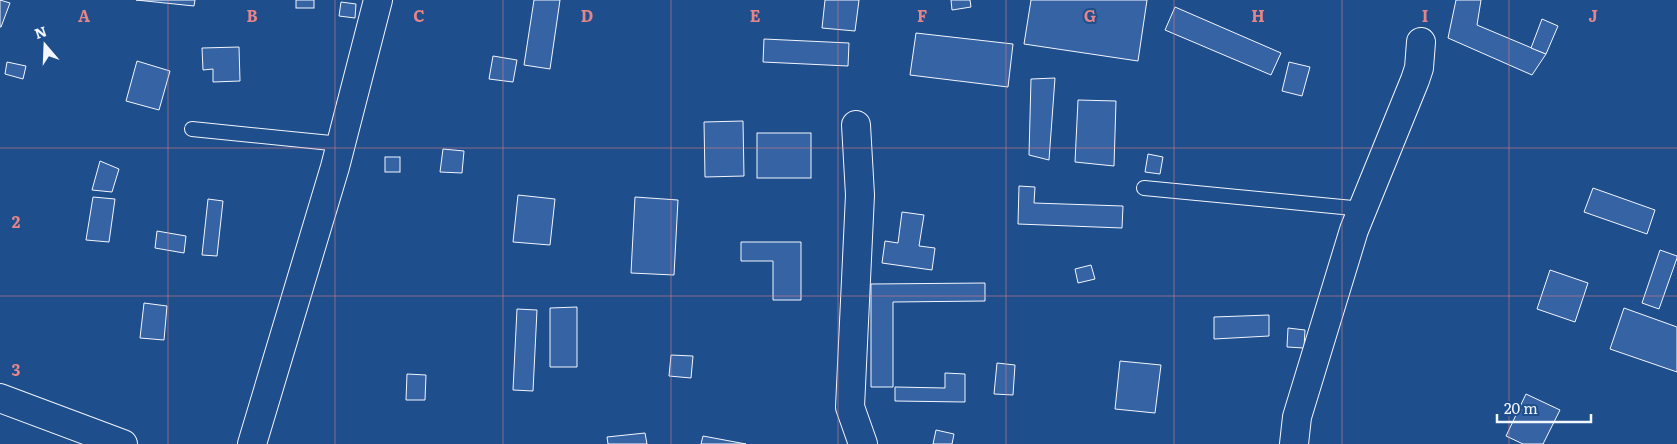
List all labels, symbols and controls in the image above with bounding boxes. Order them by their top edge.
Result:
text: A [78,3,90,27]
text: B [246,3,258,27]
text: C [413,3,425,27]
text: D [581,3,593,27]
text: E [750,3,761,27]
text: F [917,3,927,27]
text: G [1084,3,1096,27]
text: H [1251,3,1265,27]
text: I [1422,3,1428,27]
text: J [1588,3,1598,27]
north arrow [20,20,70,70]
text: N [32,20,49,43]
text: 2 [12,209,21,233]
text: 3 [12,357,21,381]
scale bar [1497,392,1591,424]
text: 20 m [1504,396,1538,419]

